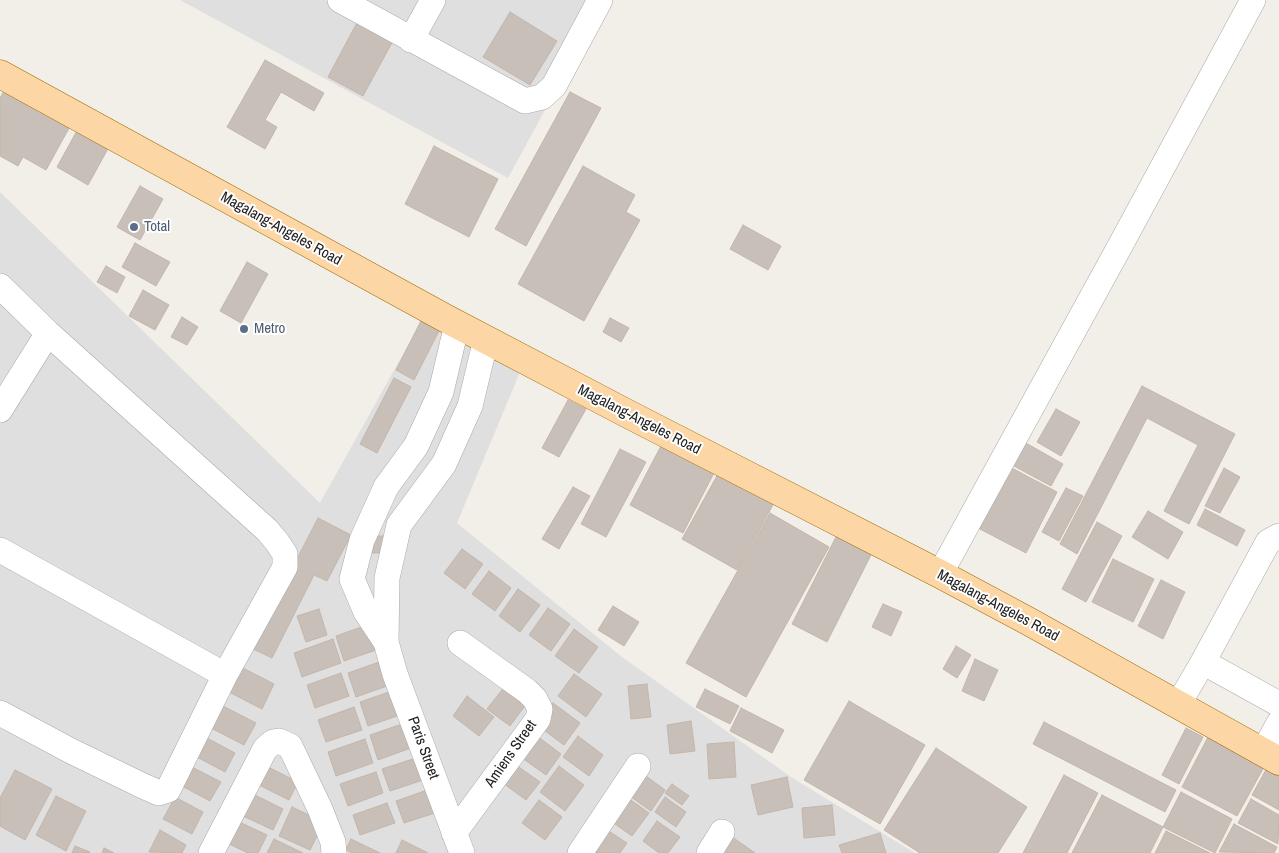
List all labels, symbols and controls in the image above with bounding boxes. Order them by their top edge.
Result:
street label: Magalang-Angeles Road [217,188,345,270]
place label: Total [144,218,170,236]
marker: Total [128,221,140,233]
place label: Metro [254,320,285,338]
marker: Metro [238,323,250,335]
street label: Magalang-Angeles Road [575,381,703,459]
street label: Magalang-Angeles Road [934,566,1062,646]
street label: Paris Street [403,714,443,782]
street label: Amiens Street [481,717,541,791]

